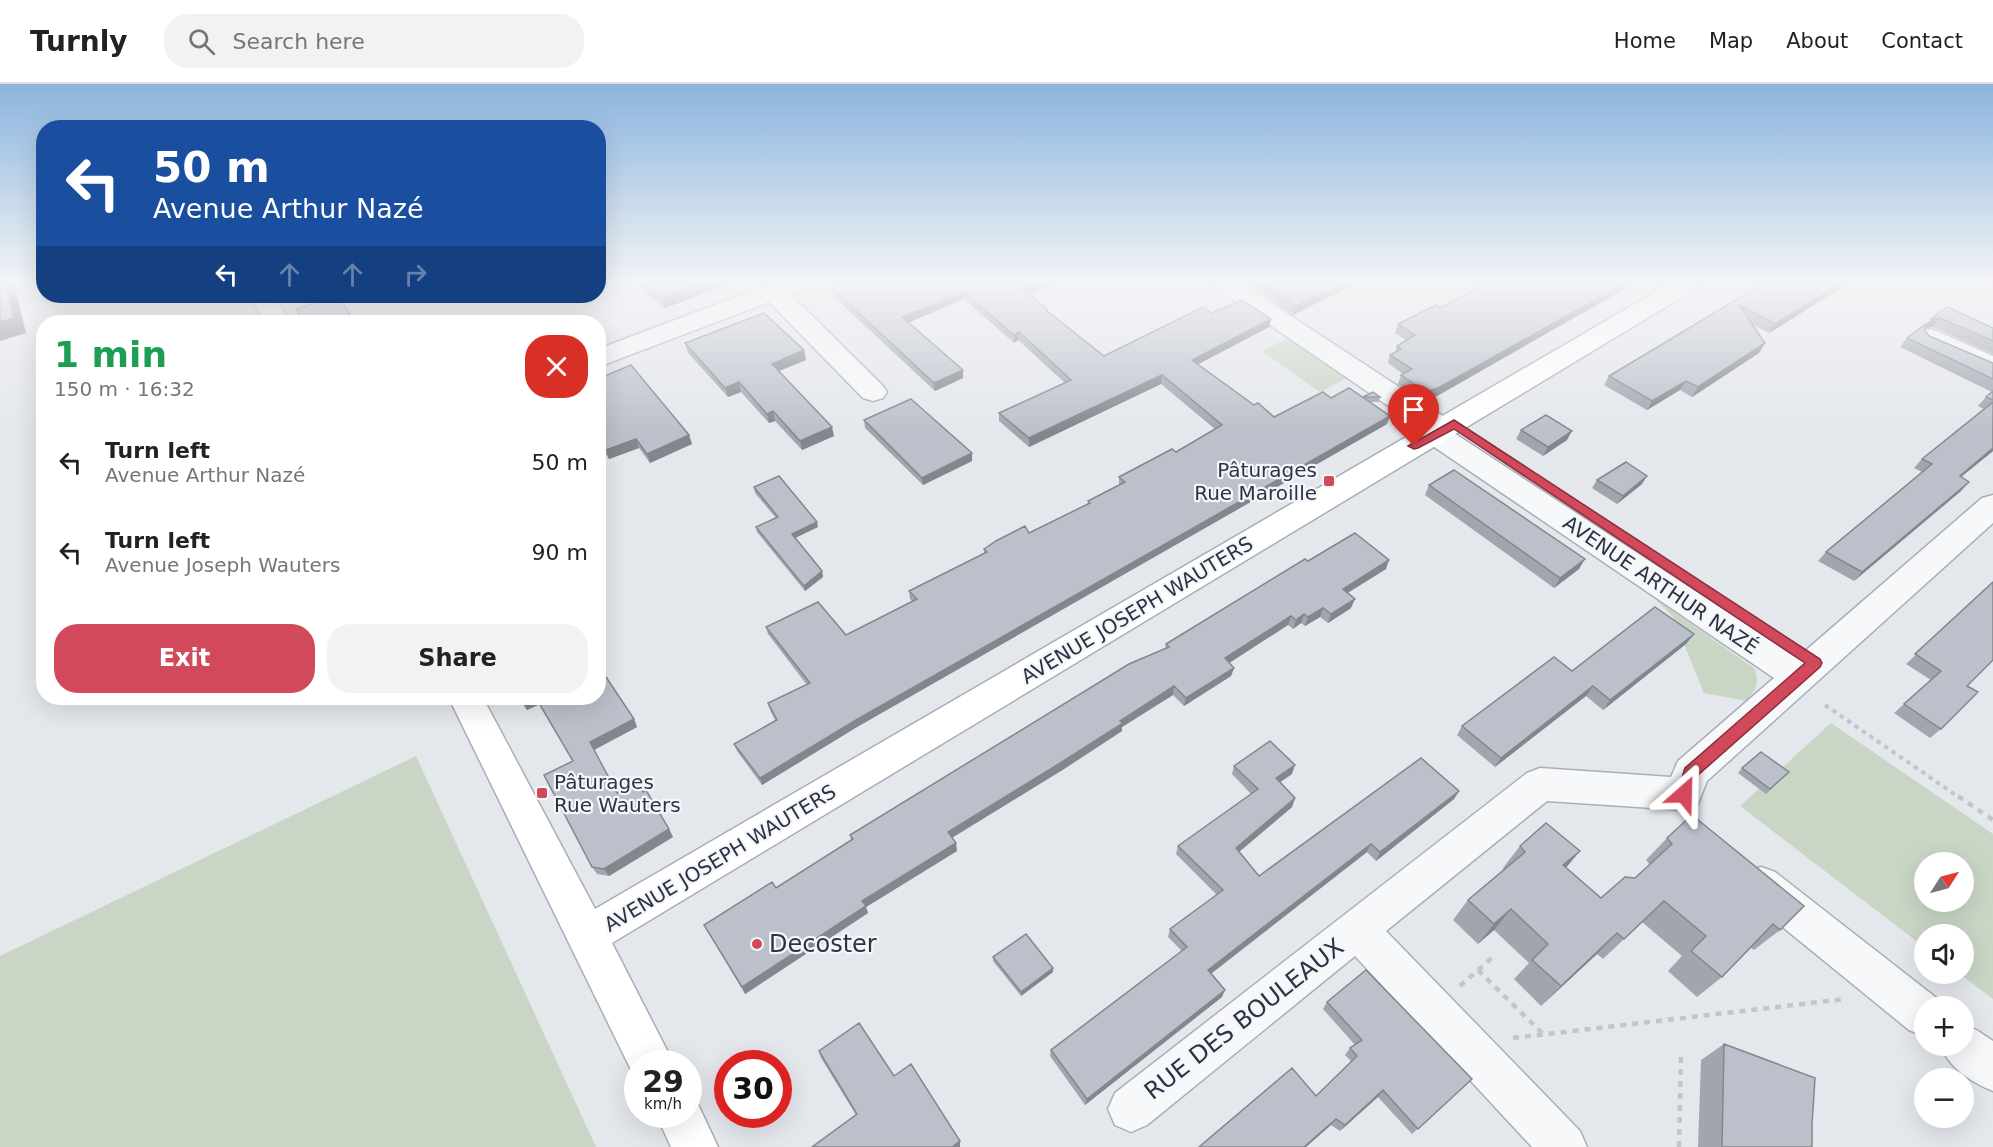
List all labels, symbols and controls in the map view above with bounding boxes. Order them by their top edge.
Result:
search box [164,14,584,68]
text: Turnly [30,25,128,58]
icon: search [185,25,218,58]
text: Search here [233,29,365,54]
text: Home [1614,29,1676,53]
text: Map [1709,29,1753,53]
text: About [1786,29,1848,53]
text: Contact [1881,29,1963,53]
text: 50 m [153,143,270,192]
icon: left [54,144,132,222]
text: Avenue Arthur Nazé [153,193,424,224]
icon: left [210,258,243,291]
icon: ahead [273,258,306,291]
icon: ahead [336,258,369,291]
icon: right [399,258,432,291]
text: 1 min [54,334,167,375]
button: close [525,335,588,398]
text: 150 m · 16:32 [54,377,195,401]
pin [1388,384,1439,446]
icon: arrive [1397,393,1430,426]
text: Turn left [105,438,210,463]
icon: left [54,446,87,479]
text: 50 m [532,450,588,475]
place label: Pâturages Rue Maroille [1194,458,1317,505]
text: Avenue Arthur Nazé [105,463,305,487]
marker: Pâturages Rue Maroille [1322,474,1336,488]
street label: AVENUE ARTHUR NAZÉ [1559,511,1763,659]
text: Turn left [105,528,210,553]
street label: AVENUE JOSEPH WAUTERS [1017,531,1257,689]
icon: left [54,536,87,569]
text: 90 m [532,540,588,565]
text: Avenue Joseph Wauters [105,553,340,577]
button: Exit [54,624,315,693]
button: Share [327,624,588,693]
position arrow [1652,762,1716,826]
place label: Pâturages Rue Wauters [554,770,681,817]
street label: AVENUE JOSEPH WAUTERS [600,779,840,937]
marker: Pâturages Rue Wauters [535,786,549,800]
north arrow [1914,852,1974,912]
map controls [1914,852,1974,1128]
button: sound [1914,924,1974,984]
place label: Decoster [769,930,877,958]
street label: RUE DES BOULEAUX [1139,933,1349,1105]
marker: Decoster [750,937,764,951]
button: + [1914,996,1974,1056]
speed limit sign: 30 [714,1050,792,1128]
text: 29 [642,1064,684,1099]
button: − [1914,1068,1974,1128]
text: km/h [644,1095,682,1113]

